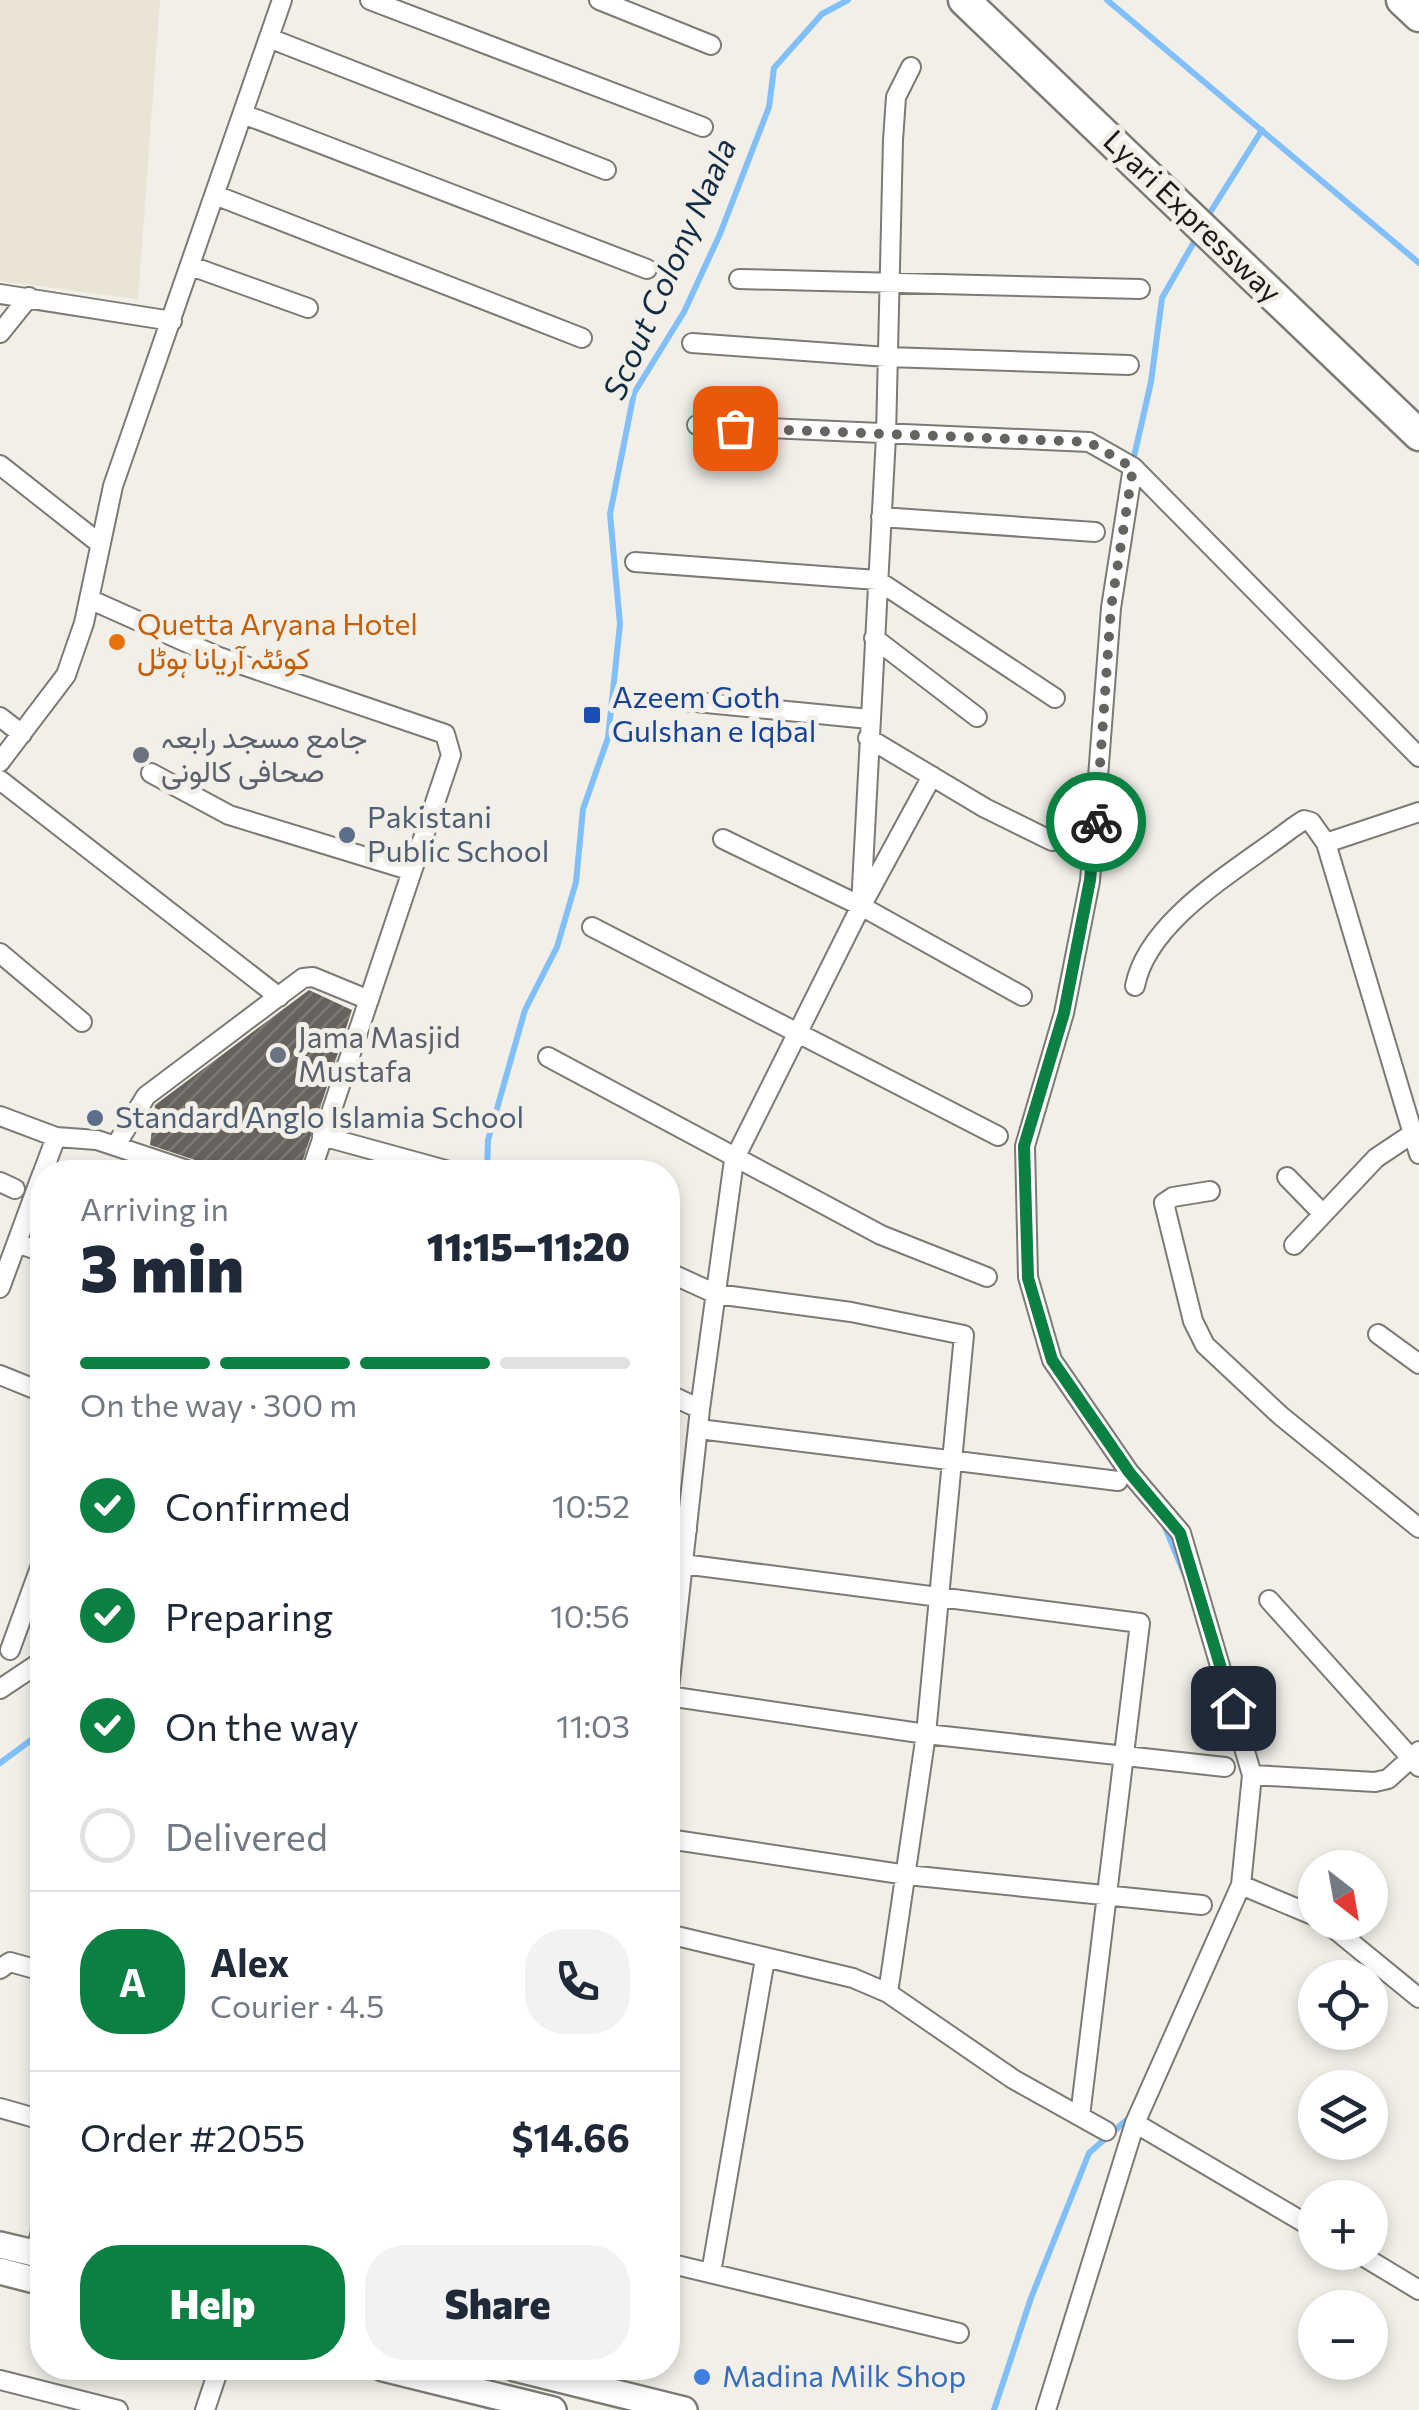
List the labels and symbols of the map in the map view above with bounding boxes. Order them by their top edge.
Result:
street label: Lyari Expressway [1097,121,1290,309]
water label: Scout Colony Naala [593,131,744,405]
pin [693,386,778,471]
place label: Quetta Aryana Hotel کوئٹہ آریانا ہوٹل [137,604,418,678]
marker: Quetta Aryana Hotel کوئٹہ آریانا ہوٹل [106,631,128,653]
place label: Azeem Goth Gulshan e Iqbal [612,677,816,748]
marker: Azeem Goth Gulshan e Iqbal [581,704,603,726]
place label: جامع مسجد رابعہ صحافی کالونی [161,717,367,790]
marker: جامع مسجد رابعہ صحافی کالونی [130,744,152,766]
courier [1046,772,1146,872]
place label: Pakistani Public School [367,797,549,868]
marker: Pakistani Public School [336,824,358,846]
place label: Jama Masjid Mustafa [298,1017,460,1088]
marker: Jama Masjid Mustafa [267,1044,289,1066]
place label: Standard Anglo Islamia School [115,1097,524,1134]
marker: Standard Anglo Islamia School [84,1107,106,1129]
pin [1191,1666,1276,1751]
north arrow [1298,1850,1388,1940]
place label: Madina Milk Shop [722,2356,966,2393]
marker: Madina Milk Shop [691,2366,713,2388]

